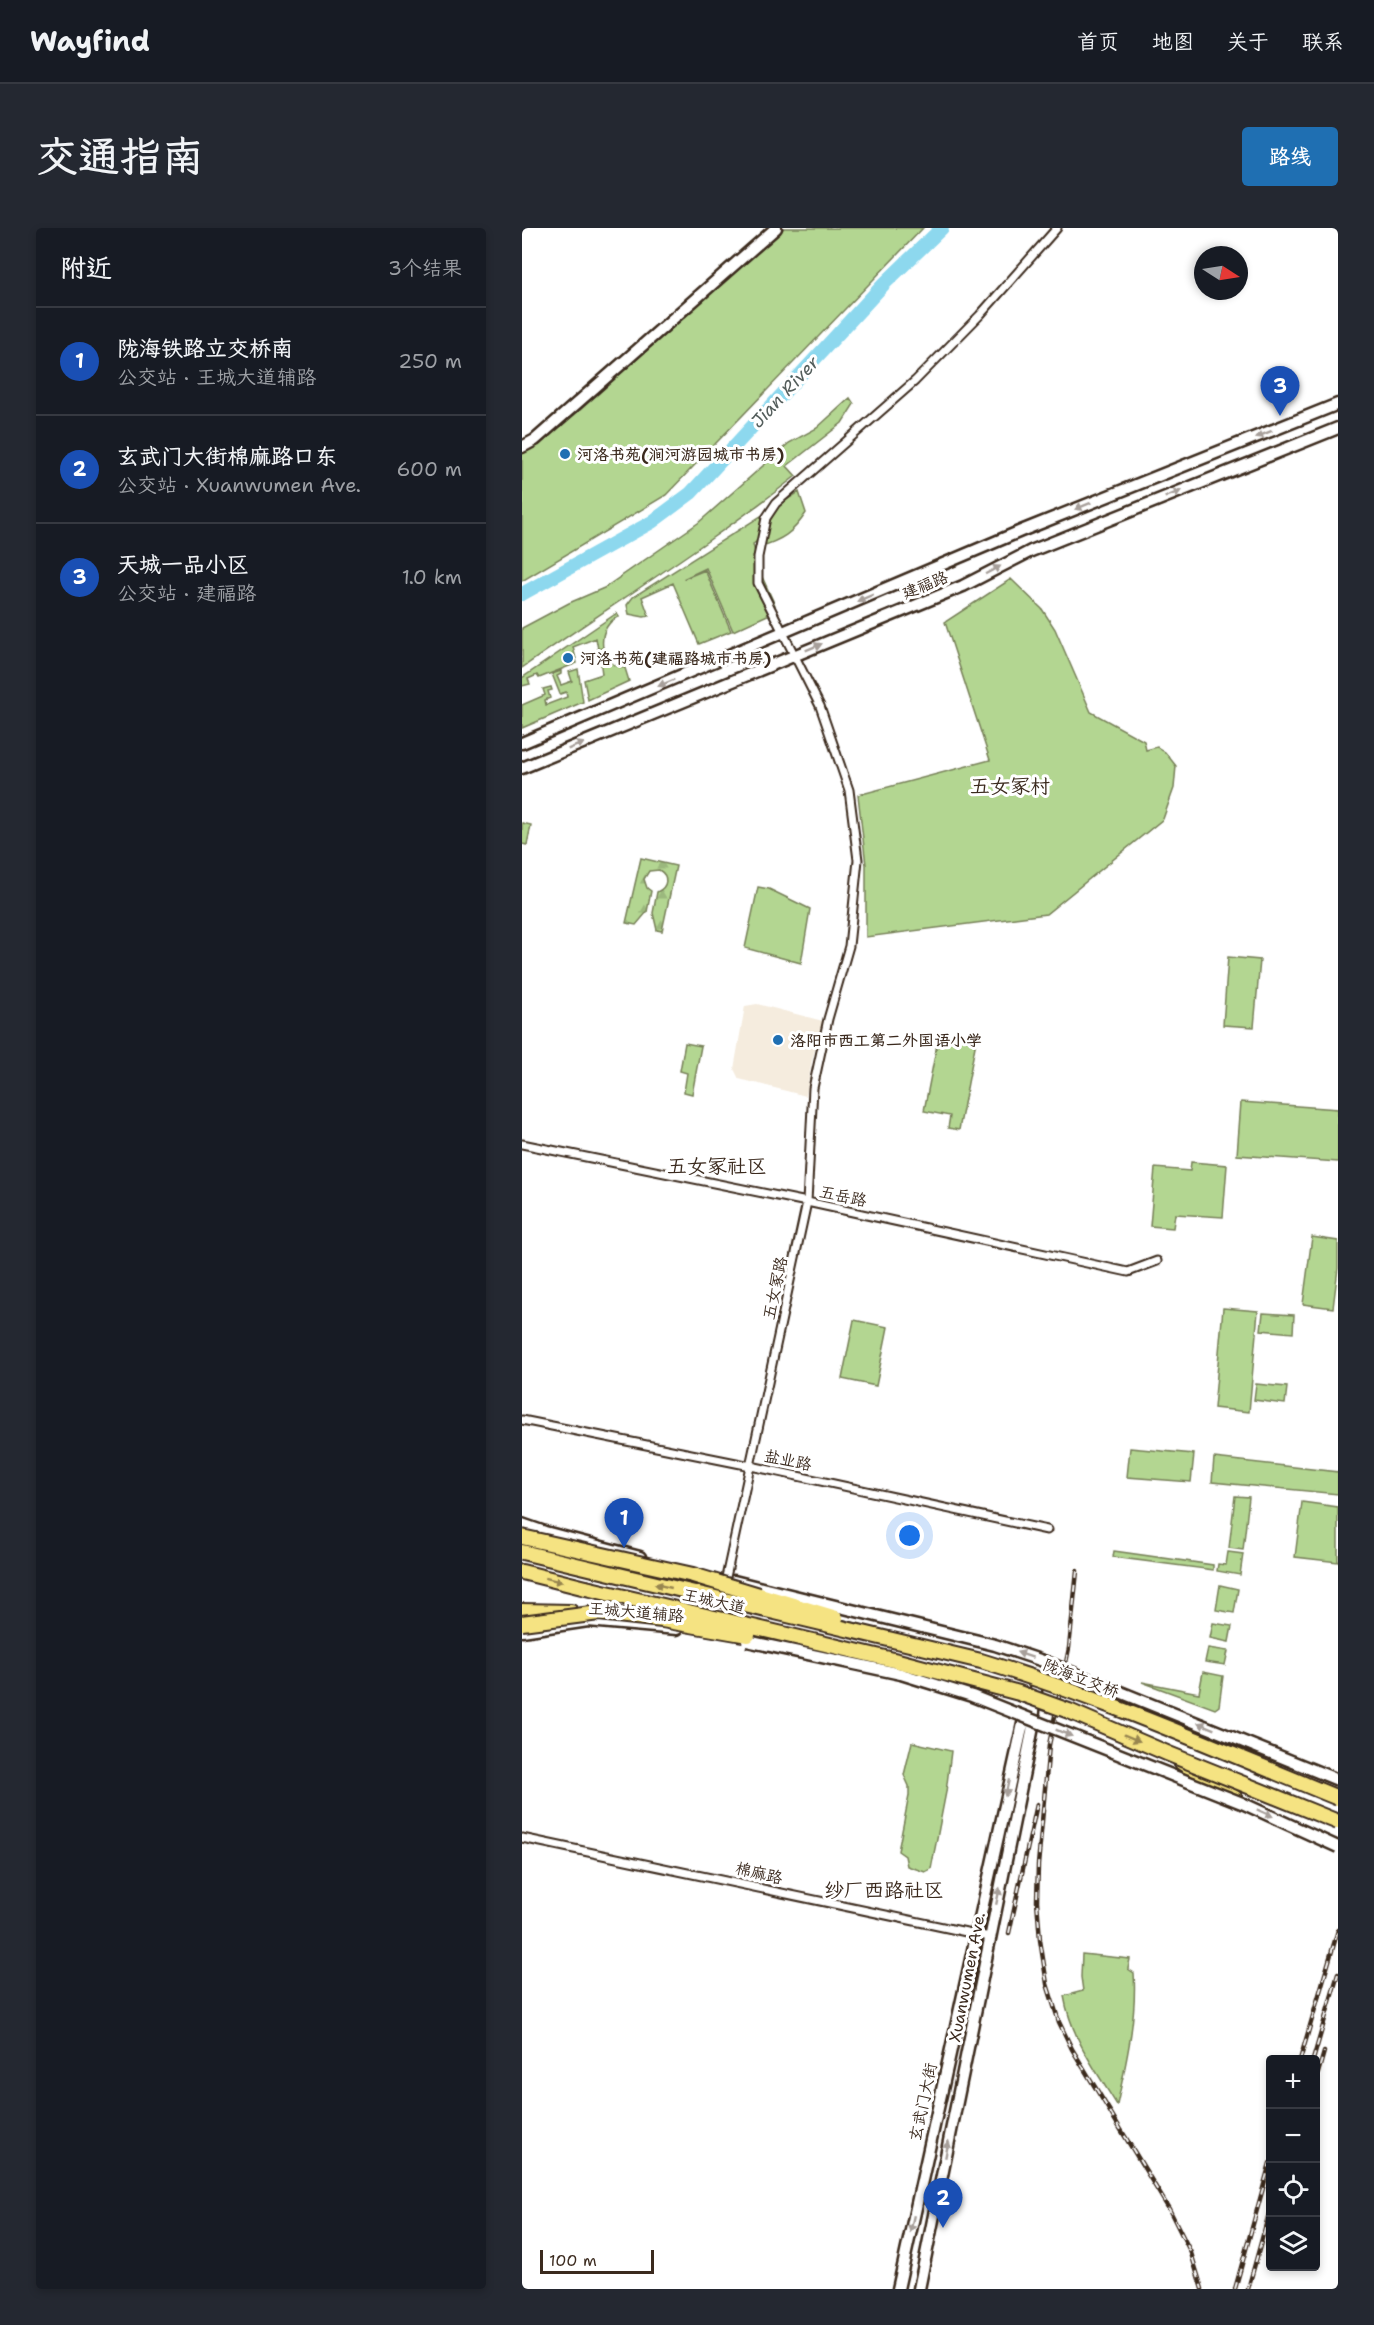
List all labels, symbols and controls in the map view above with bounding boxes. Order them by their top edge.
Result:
text: Wayfind [30,22,150,60]
text: 首页 [1077,28,1119,56]
text: 地图 [1152,28,1194,56]
text: 关于 [1227,28,1269,56]
text: 联系 [1302,28,1344,56]
button: 路线 [1242,127,1338,186]
text: 交通指南 [36,128,204,184]
north arrow [1194,246,1248,300]
text: 附近 [60,250,112,285]
text: 3个结果 [388,255,462,281]
text: 陇海铁路立交桥南 [117,334,293,363]
text: 1 [75,348,84,374]
text: 250 m [398,348,462,374]
water label: Jian River [746,351,825,433]
text: 公交站 · 王城大道辅路 [117,364,316,390]
pin: 3 [1260,366,1299,416]
one-way arrow [1255,429,1273,439]
text: 玄武门大街棉麻路口东 [117,442,337,471]
place label: 河洛书苑(涧河游园城市书房) [577,444,784,465]
marker: 河洛书苑(涧河游园城市书房) [558,447,572,461]
text: 2 [73,456,87,482]
text: 600 m [397,456,462,482]
text: 公交站 · Xuanwumen Ave. [117,472,361,498]
one-way arrow [1164,489,1182,499]
one-way arrow [1074,501,1092,511]
text: 天城一品小区 [117,550,249,579]
text: 3 [73,564,87,590]
text: 1.0 km [402,564,462,590]
one-way arrow [985,565,1002,575]
street label: 建福路 [899,566,951,604]
text: 公交站 · 建福路 [117,580,256,606]
one-way arrow [856,594,874,604]
one-way arrow [806,642,824,652]
place label: 河洛书苑(建福路城市书房) [580,648,771,669]
marker: 河洛书苑(建福路城市书房) [561,651,575,665]
one-way arrow [657,679,675,688]
one-way arrow [568,741,586,751]
district label: 五女冢村 [970,773,1050,799]
place label: 洛阳市西工第二外国语小学 [790,1030,982,1051]
marker: 洛阳市西工第二外国语小学 [771,1033,785,1047]
district label: 五女冢社区 [667,1153,767,1179]
street label: 五岳路 [817,1181,869,1211]
street label: 五女冢路 [758,1255,792,1321]
street label: 盐业路 [762,1445,814,1475]
pin: 1 [604,1498,644,1548]
your location [895,1521,924,1550]
one-way arrow [545,1575,563,1585]
one-way arrow [654,1580,672,1590]
street label: 王城大道 [680,1584,748,1618]
street label: 王城大道辅路 [587,1597,685,1627]
one-way arrow [1016,1649,1034,1659]
street label: 陇海立交桥 [1040,1654,1122,1702]
one-way arrow [1197,1721,1215,1730]
one-way arrow [1055,1729,1073,1738]
one-way arrow [1124,1734,1141,1743]
one-way arrow [1002,1779,1012,1797]
one-way arrow [1256,1809,1273,1818]
street label: 棉麻路 [733,1857,785,1889]
district label: 纱厂西路社区 [824,1877,944,1903]
one-way arrow [994,1887,1004,1906]
street label: Xuanwumen Ave. [944,1910,990,2044]
map controls [1266,2055,1320,2271]
button: + [1266,2055,1320,2109]
street label: 玄武门大街 [904,2061,942,2143]
button: − [1266,2109,1320,2163]
one-way arrow [943,2140,952,2159]
button: locate [1266,2163,1320,2217]
pin: 2 [924,2178,962,2228]
one-way arrow [907,2215,916,2234]
button: layers [1266,2217,1320,2271]
scale bar [540,2247,654,2274]
text: 100 m [549,2250,597,2271]

